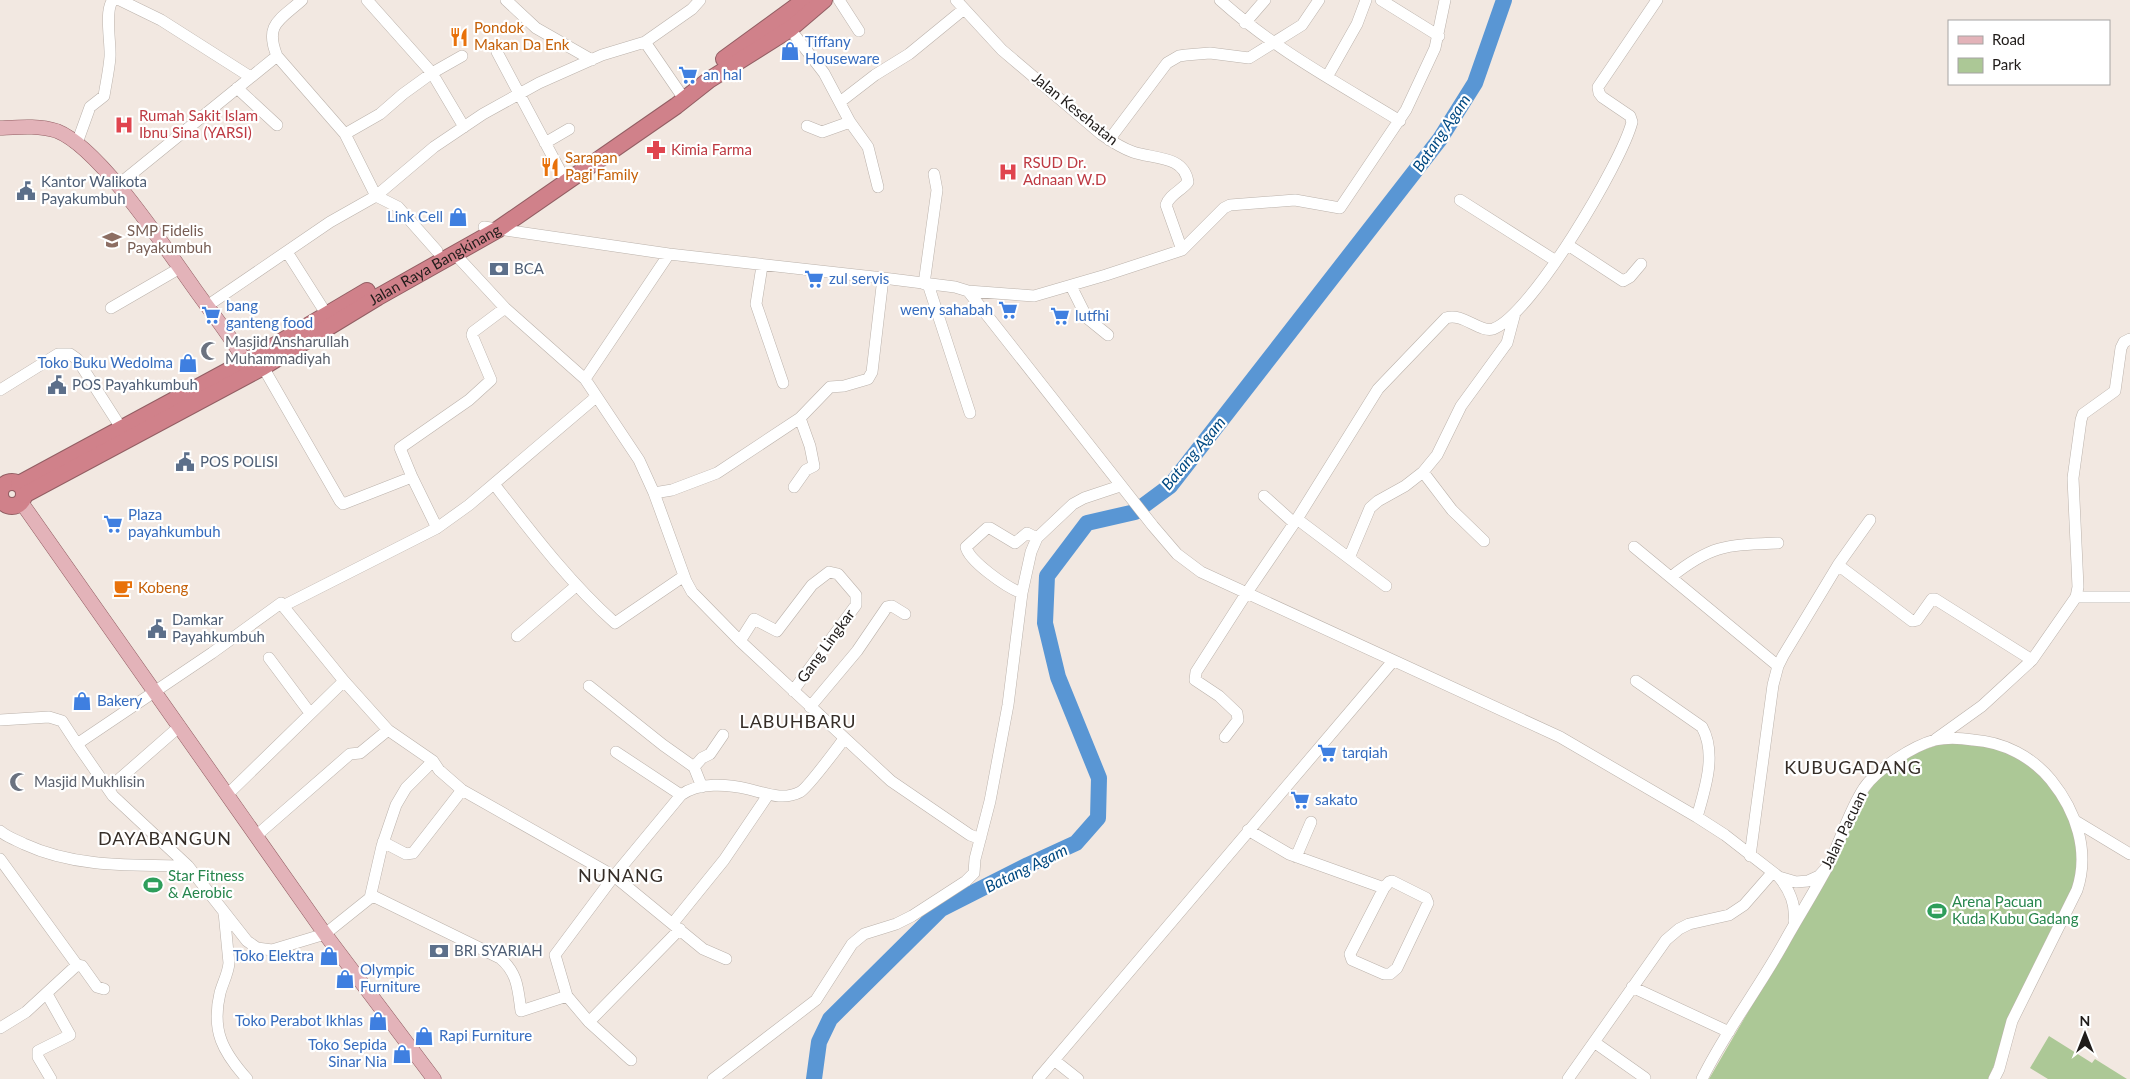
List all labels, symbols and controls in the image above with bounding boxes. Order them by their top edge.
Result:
place label: Pondok Makan Da Enk [474,18,570,53]
legend [1948,20,2110,85]
restaurant icon: Pondok Makan Da Enk [448,26,470,48]
text: Road [1992,30,2025,48]
place label: Tiffany Houseware [805,32,880,67]
shop icon: Tiffany Houseware [779,40,801,62]
text: Park [1992,55,2022,73]
supermarket icon: an hal [677,64,699,86]
place label: an hal [703,65,742,83]
street label: Jalan Kesehatan [1029,68,1122,148]
water label: Batang Agam [1408,90,1473,175]
place label: Rumah Sakit Islam Ibnu Sina (YARSI) [139,106,258,141]
hospital icon: Rumah Sakit Islam Ibnu Sina (YARSI) [113,114,135,136]
pharmacy icon: Kimia Farma [645,139,667,161]
place label: Kimia Farma [671,140,752,158]
place label: Sarapan Pagi Family [565,148,639,183]
place label: RSUD Dr. Adnaan W.D [1023,153,1106,188]
restaurant icon: Sarapan Pagi Family [539,156,561,178]
hospital icon: RSUD Dr. Adnaan W.D [997,161,1019,183]
place label: Kantor Walikota Payakumbuh [41,172,147,207]
public building icon: Kantor Walikota Payakumbuh [15,180,37,202]
shop icon: Link Cell [447,206,469,228]
place label: Link Cell [387,207,443,225]
street label: Jalan Raya Bangkinang [365,220,504,309]
place label: SMP Fidelis Payakumbuh [127,221,212,256]
school or university icon: SMP Fidelis Payakumbuh [101,229,123,251]
bank icon: BCA [488,258,510,280]
place label: BCA [514,259,545,277]
supermarket icon: zul servis [803,268,825,290]
place label: zul servis [829,269,889,287]
place label: bang ganteng food [226,296,313,331]
supermarket icon: weny sahabah [997,299,1019,321]
place label: weny sahabah [900,300,993,318]
supermarket icon: bang ganteng food [200,304,222,326]
supermarket icon: lutfhi [1049,305,1071,327]
place label: lutfhi [1075,306,1109,324]
place label: Masjid Ansharullah Muhammadiyah [225,332,349,367]
mosque icon: Masjid Ansharullah Muhammadiyah [199,340,221,362]
shop icon: Toko Buku Wedolma [177,352,199,374]
place label: Toko Buku Wedolma [38,353,173,371]
public building icon: POS Payahkumbuh [46,374,68,396]
place label: POS Payahkumbuh [72,375,198,393]
water label: Batang Agam [1157,412,1229,493]
public building icon: POS POLISI [174,451,196,473]
place label: POS POLISI [200,452,278,470]
place label: Plaza payahkumbuh [128,505,221,540]
supermarket icon: Plaza payahkumbuh [102,513,124,535]
cafe icon: Kobeng [112,577,134,599]
place label: Kobeng [138,578,189,596]
street label: Gang Lingkar [793,605,858,686]
place label: Damkar Payahkumbuh [172,610,265,645]
public building icon: Damkar Payahkumbuh [146,618,168,640]
shop icon: Bakery [71,690,93,712]
place label: Bakery [97,691,143,709]
district label: LABUHBARU [739,710,857,732]
supermarket icon: tarqiah [1316,742,1338,764]
place label: tarqiah [1342,743,1388,761]
district label: KUBUGADANG [1784,756,1922,778]
mosque icon: Masjid Mukhlisin [8,771,30,793]
place label: Masjid Mukhlisin [34,772,145,790]
street label: Jalan Pacuan [1817,788,1870,871]
supermarket icon: sakato [1289,789,1311,811]
place label: sakato [1315,790,1358,808]
district label: DAYABANGUN [98,827,232,849]
water label: Batang Agam [981,839,1070,896]
district label: NUNANG [578,864,664,886]
place label: Star Fitness & Aerobic [168,866,244,901]
sports icon: Star Fitness & Aerobic [142,874,164,896]
place label: Arena Pacuan Kuda Kubu Gadang [1952,892,2079,927]
sports icon: Arena Pacuan Kuda Kubu Gadang [1926,900,1948,922]
bank icon: BRI SYARIAH [428,940,450,962]
place label: BRI SYARIAH [454,941,543,959]
shop icon: Toko Elektra [318,945,340,967]
place label: Toko Elektra [233,946,314,964]
place label: Olympic Furniture [360,960,421,995]
shop icon: Olympic Furniture [334,968,356,990]
north arrow [2060,1009,2110,1059]
shop icon: Toko Perabot Ikhlas [367,1010,389,1032]
place label: Toko Perabot Ikhlas [235,1011,363,1029]
text: N [2080,1012,2090,1029]
shop icon: Rapi Furniture [413,1025,435,1047]
place label: Rapi Furniture [439,1026,532,1044]
place label: Toko Sepida Sinar Nia [308,1035,387,1070]
shop icon: Toko Sepida Sinar Nia [391,1043,413,1065]

